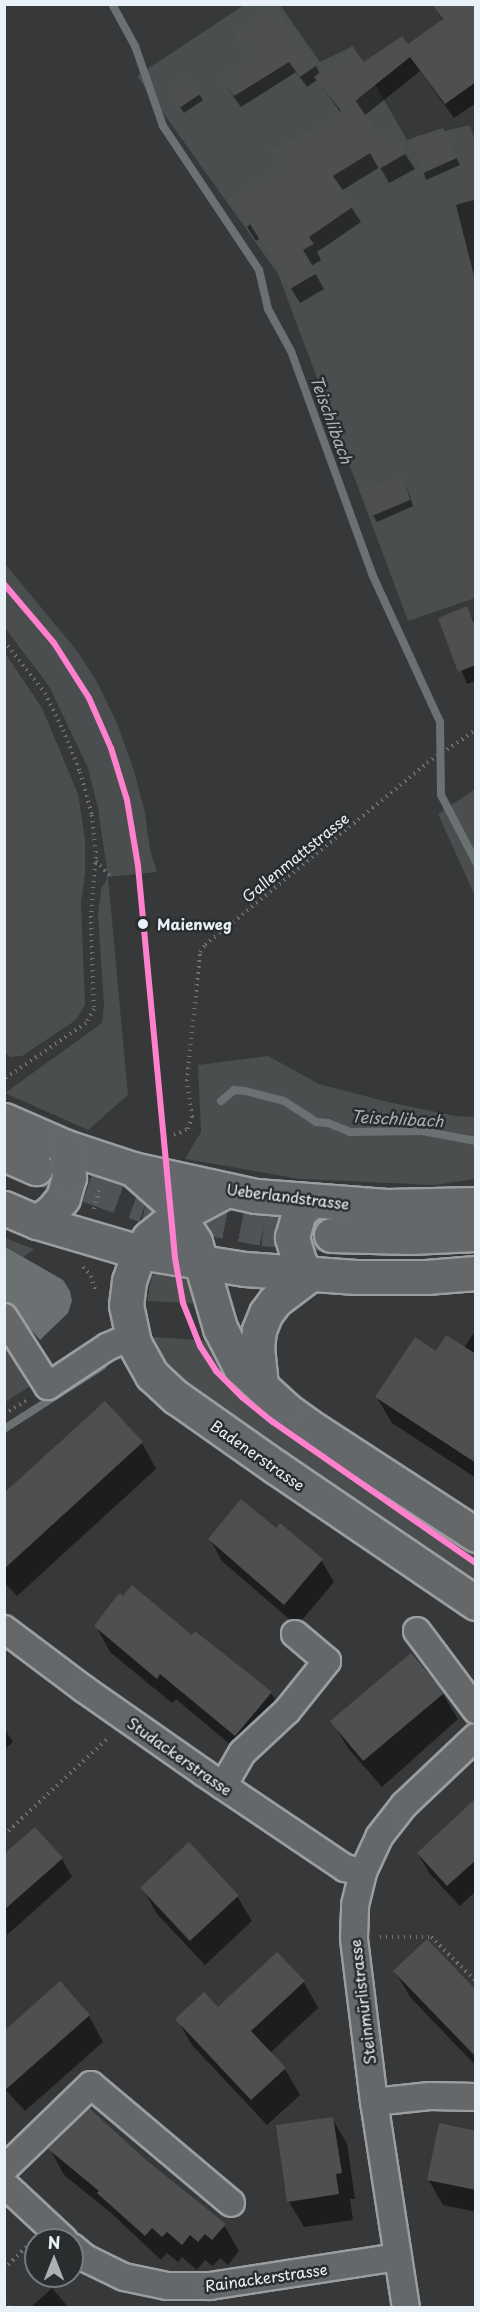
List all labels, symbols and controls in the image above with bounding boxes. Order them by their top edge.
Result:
water label: Teischlibach [307,372,357,466]
street label: Gallenmattstrasse [238,808,352,906]
marker: Maienweg [134,915,152,933]
place label: Maienweg [157,915,232,933]
water label: Teischlibach [350,1106,444,1130]
street label: Ueberlandstrasse [226,1180,350,1212]
street label: Badenerstrasse [208,1416,308,1494]
street label: Studackerstrasse [124,1713,236,1799]
street label: Steinmürlistrasse [345,1938,379,2066]
north arrow [24,2228,84,2288]
text: N [48,2230,60,2254]
street label: Rainackerstrasse [204,2259,328,2295]

